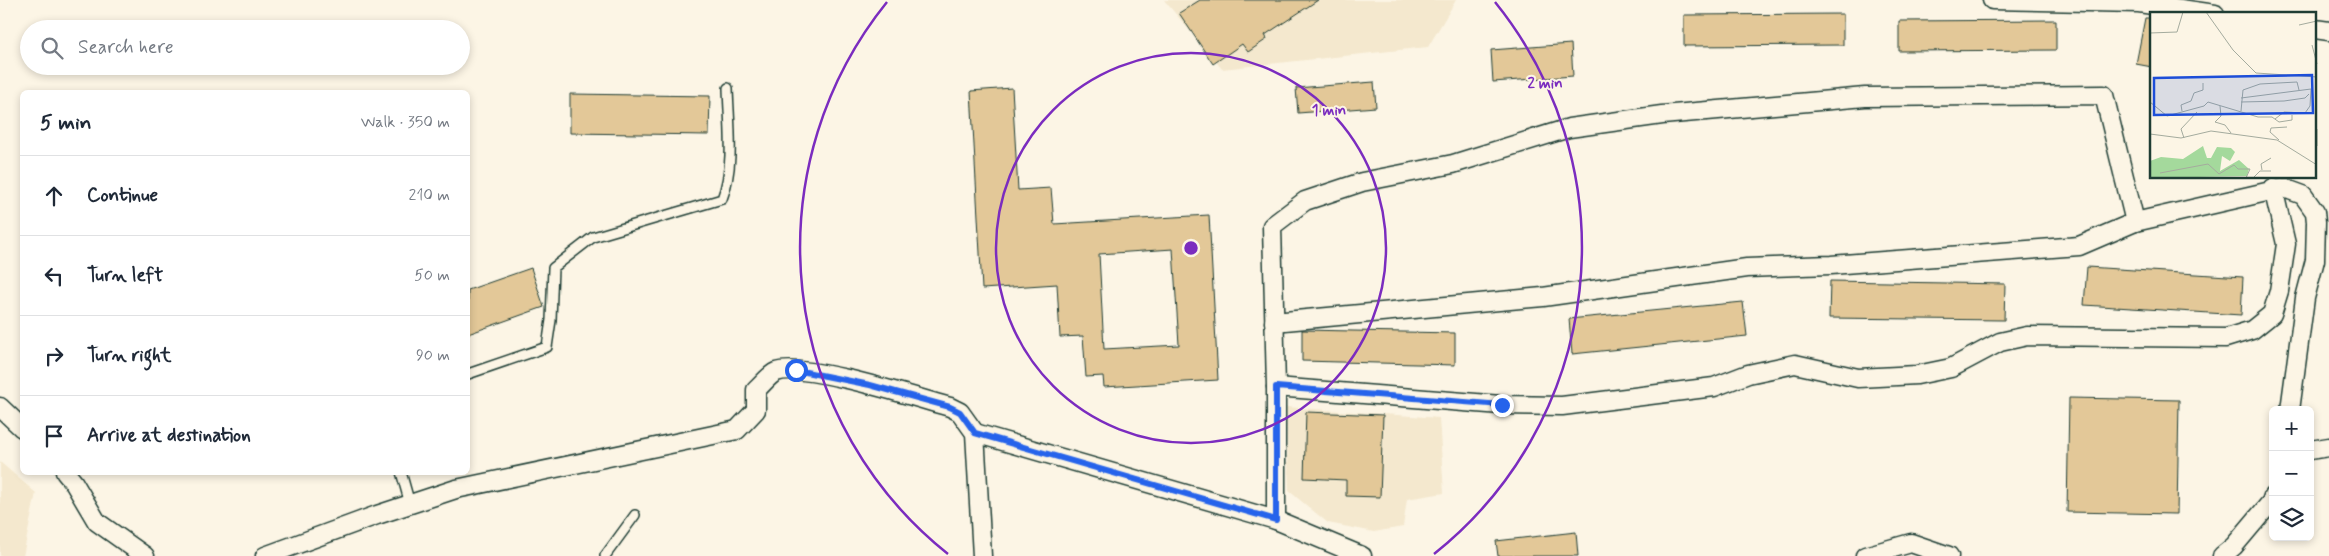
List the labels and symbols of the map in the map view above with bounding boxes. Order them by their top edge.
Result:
inset map [2150,12,2316,179]
text: 2 min [1527,74,1563,94]
text: 1 min [1312,101,1346,121]
centre of rings [1182,239,1200,257]
route start [785,359,808,382]
route end [1491,394,1514,417]

